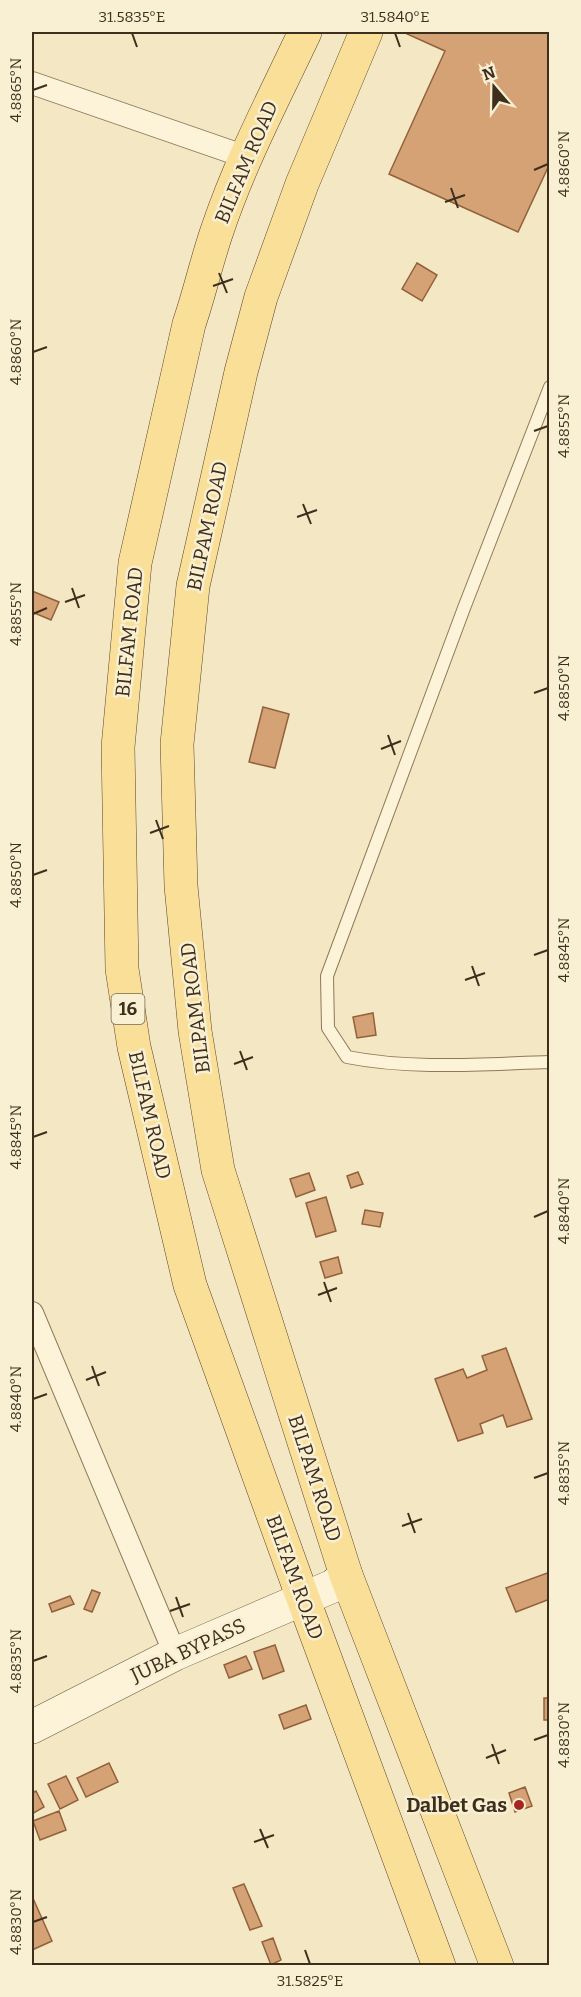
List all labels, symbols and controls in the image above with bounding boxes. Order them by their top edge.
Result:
text: 31.5835°E [99,8,165,26]
text: 31.5840°E [361,8,429,26]
north arrow [464,57,524,117]
text: 4.8865°N [7,58,25,122]
text: N [480,62,498,84]
street label: BILFAM ROAD [209,97,283,227]
text: 4.8860°N [555,131,573,197]
text: 4.8860°N [7,319,25,385]
text: 4.8855°N [555,394,573,458]
street label: BILPAM ROAD [182,459,232,593]
street label: BILFAM ROAD [110,566,148,698]
text: 4.8855°N [7,582,25,646]
text: 4.8850°N [555,655,573,721]
text: 4.8850°N [7,842,25,908]
text: 4.8845°N [555,917,573,982]
street label: BILPAM ROAD [175,941,215,1075]
road number: 16 [112,994,144,1024]
street label: BILFAM ROAD [124,1049,176,1181]
text: 4.8845°N [7,1104,25,1169]
text: 4.8840°N [555,1178,573,1244]
text: 4.8840°N [7,1366,25,1432]
street label: BILPAM ROAD [283,1412,347,1544]
text: 4.8835°N [555,1441,573,1505]
street label: BILFAM ROAD [261,1511,329,1643]
street label: JUBA BYPASS [126,1613,249,1688]
text: 4.8835°N [7,1629,25,1693]
text: 4.8830°N [555,1702,573,1768]
place label: Dalbet Gas [406,1793,507,1817]
marker: Dalbet Gas [512,1798,526,1812]
text: 4.8830°N [7,1889,25,1955]
text: 31.5825°E [277,1972,343,1990]

